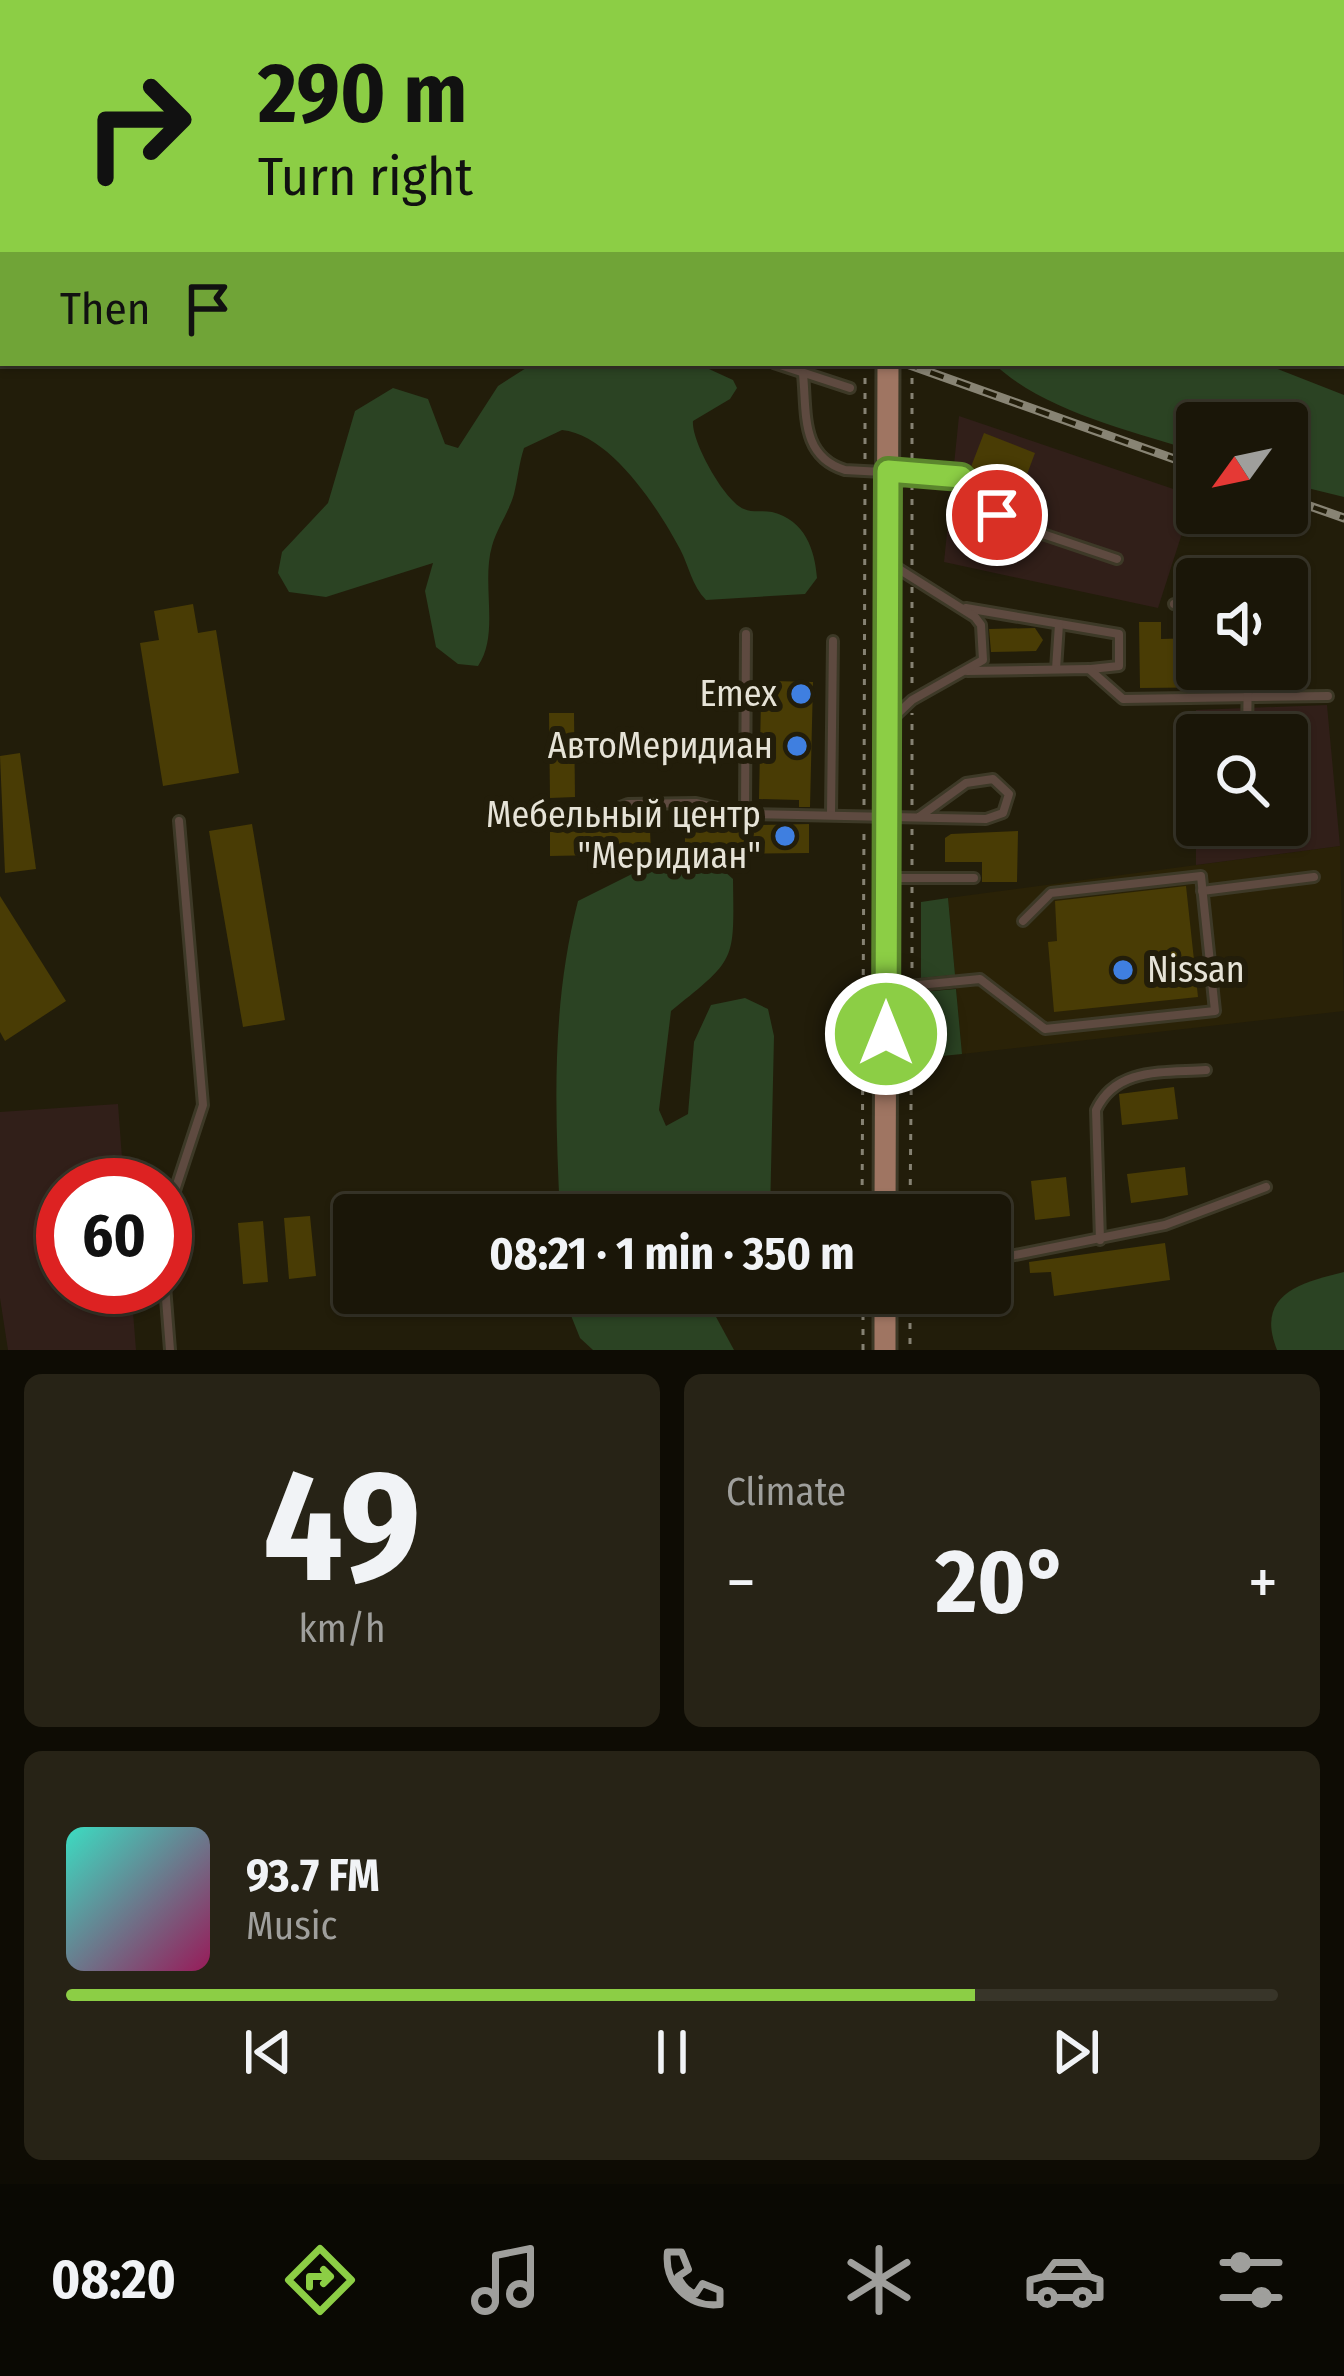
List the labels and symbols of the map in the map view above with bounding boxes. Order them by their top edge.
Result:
north arrow [1176,402,1308,534]
pin [946,464,1048,566]
place label: Emex [700,672,777,716]
marker: Emex [788,681,814,707]
place label: АвтоМеридиан [548,724,773,768]
marker: АвтоМеридиан [784,733,810,759]
place label: Мебельный центр "Меридиан" [486,793,761,878]
marker: Мебельный центр "Меридиан" [772,823,798,849]
place label: Nissan [1147,948,1245,992]
marker: Nissan [1110,957,1136,983]
position arrow [823,971,949,1097]
speed limit sign: 60 [36,1158,192,1314]

